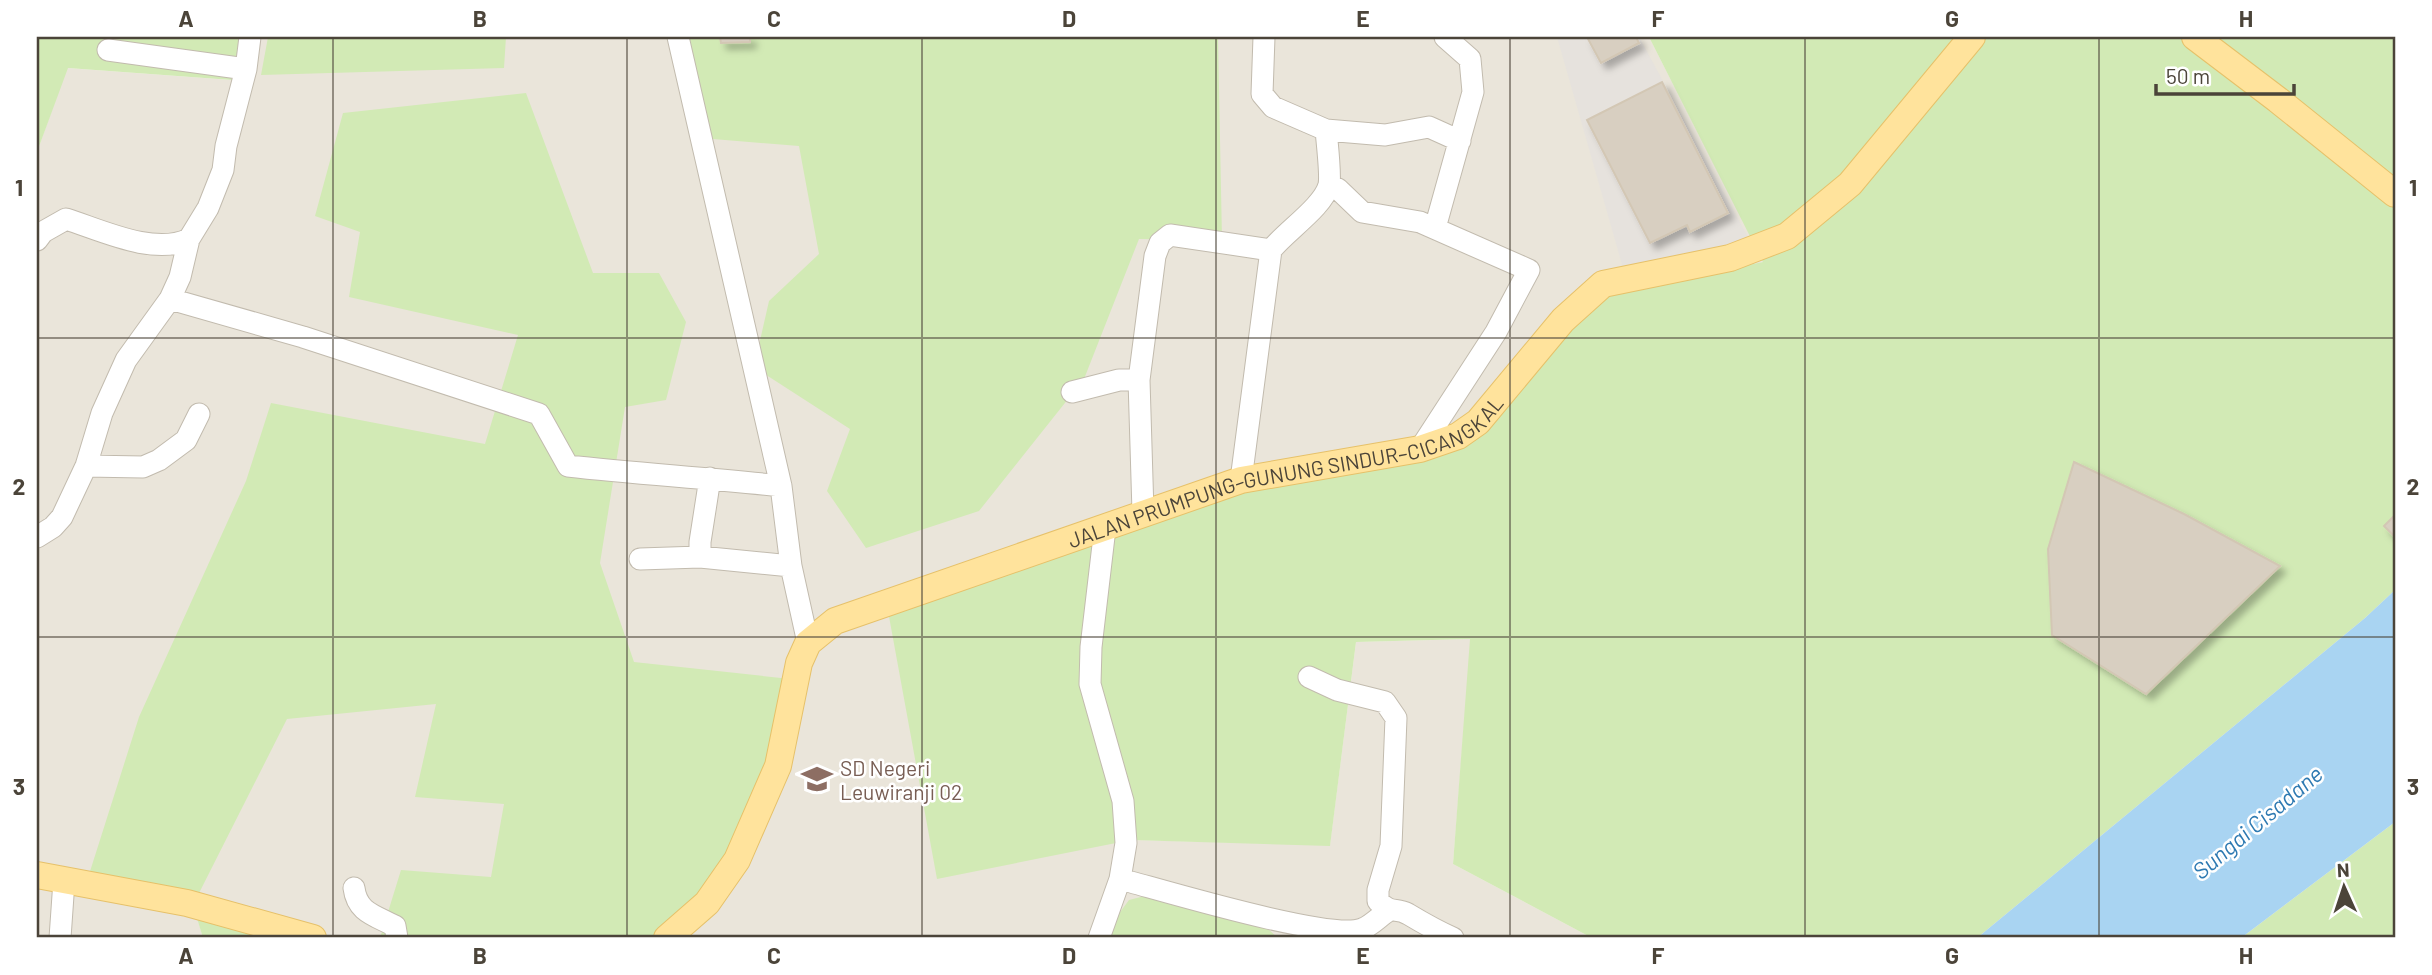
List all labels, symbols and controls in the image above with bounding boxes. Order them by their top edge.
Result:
text: A [178,4,194,32]
text: B [473,4,487,32]
text: C [767,4,781,32]
text: D [1062,4,1076,32]
text: E [1356,4,1370,32]
text: F [1652,4,1665,32]
text: G [1945,4,1959,32]
text: H [2239,4,2253,32]
scale bar [2156,52,2294,96]
text: 50 m [2166,63,2210,88]
text: 1 [15,173,23,201]
text: 1 [2409,173,2417,201]
street label: JALAN PRUMPUNG–GUNUNG SINDUR–CICANGKAL [1064,390,1508,552]
text: 2 [13,472,25,500]
text: 2 [2407,472,2419,500]
place label: SD Negeri Leuwiranji 02 [840,755,962,804]
water label: Sungai Cisadane [2186,759,2328,885]
school or university icon: SD Negeri Leuwiranji 02 [800,762,834,796]
text: 3 [13,772,25,800]
text: 3 [2407,772,2419,800]
north arrow [2310,852,2380,922]
text: N [2336,858,2350,881]
text: A [178,941,194,969]
text: B [473,941,487,969]
text: C [767,941,781,969]
text: D [1062,941,1076,969]
text: E [1356,941,1370,969]
text: F [1652,941,1665,969]
text: G [1945,941,1959,969]
text: H [2239,941,2253,969]

